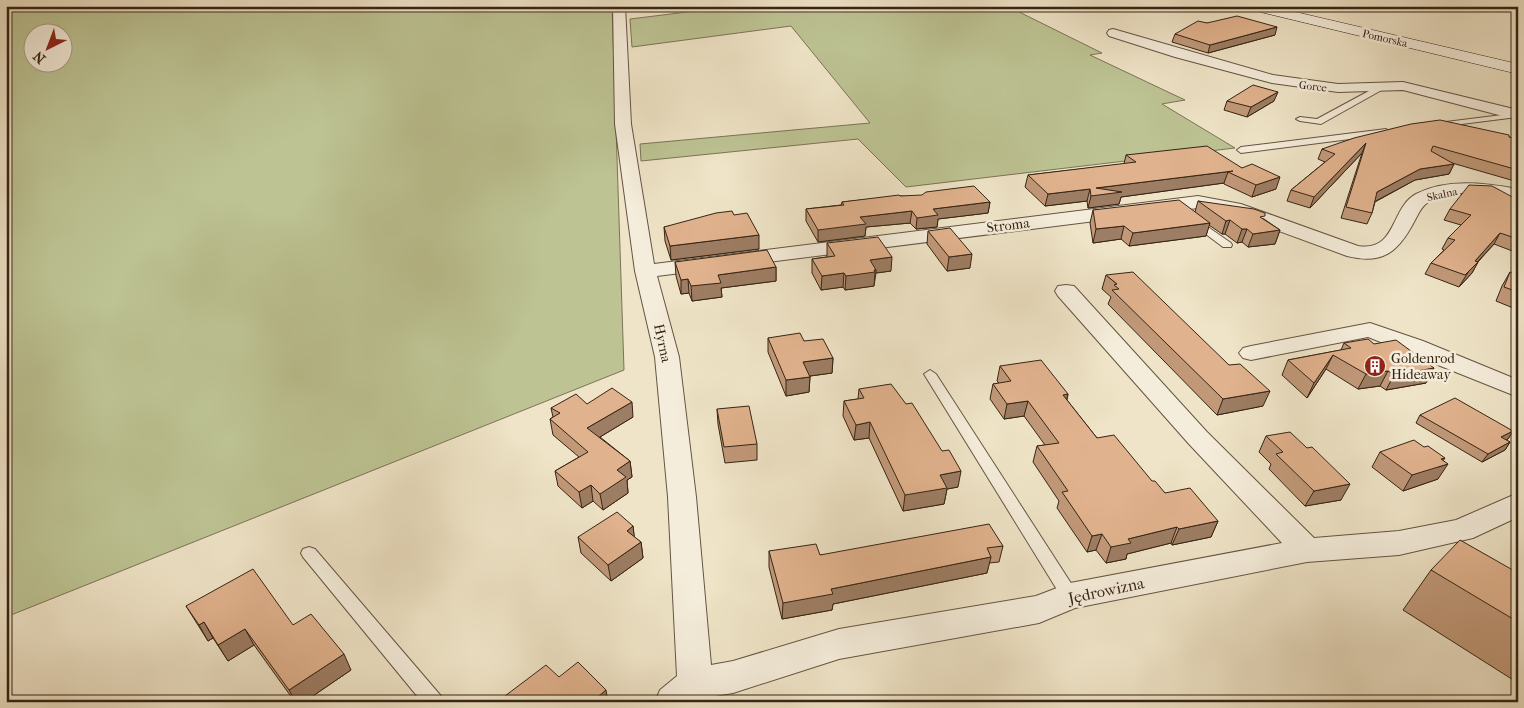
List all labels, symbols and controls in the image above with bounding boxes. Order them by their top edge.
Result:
north arrow [22,22,72,72]
street label: Pomorska [1361,27,1410,50]
text: N [30,47,49,67]
street label: Gorce [1298,78,1328,95]
street label: Skalna [1426,185,1459,204]
street label: Stroma [986,214,1031,237]
street label: Hyrna [650,322,675,364]
place label: Goldenrod Hideaway [1391,350,1455,383]
building icon: Goldenrod Hideaway [1363,354,1387,378]
street label: Jędrowizna [1064,573,1146,608]

